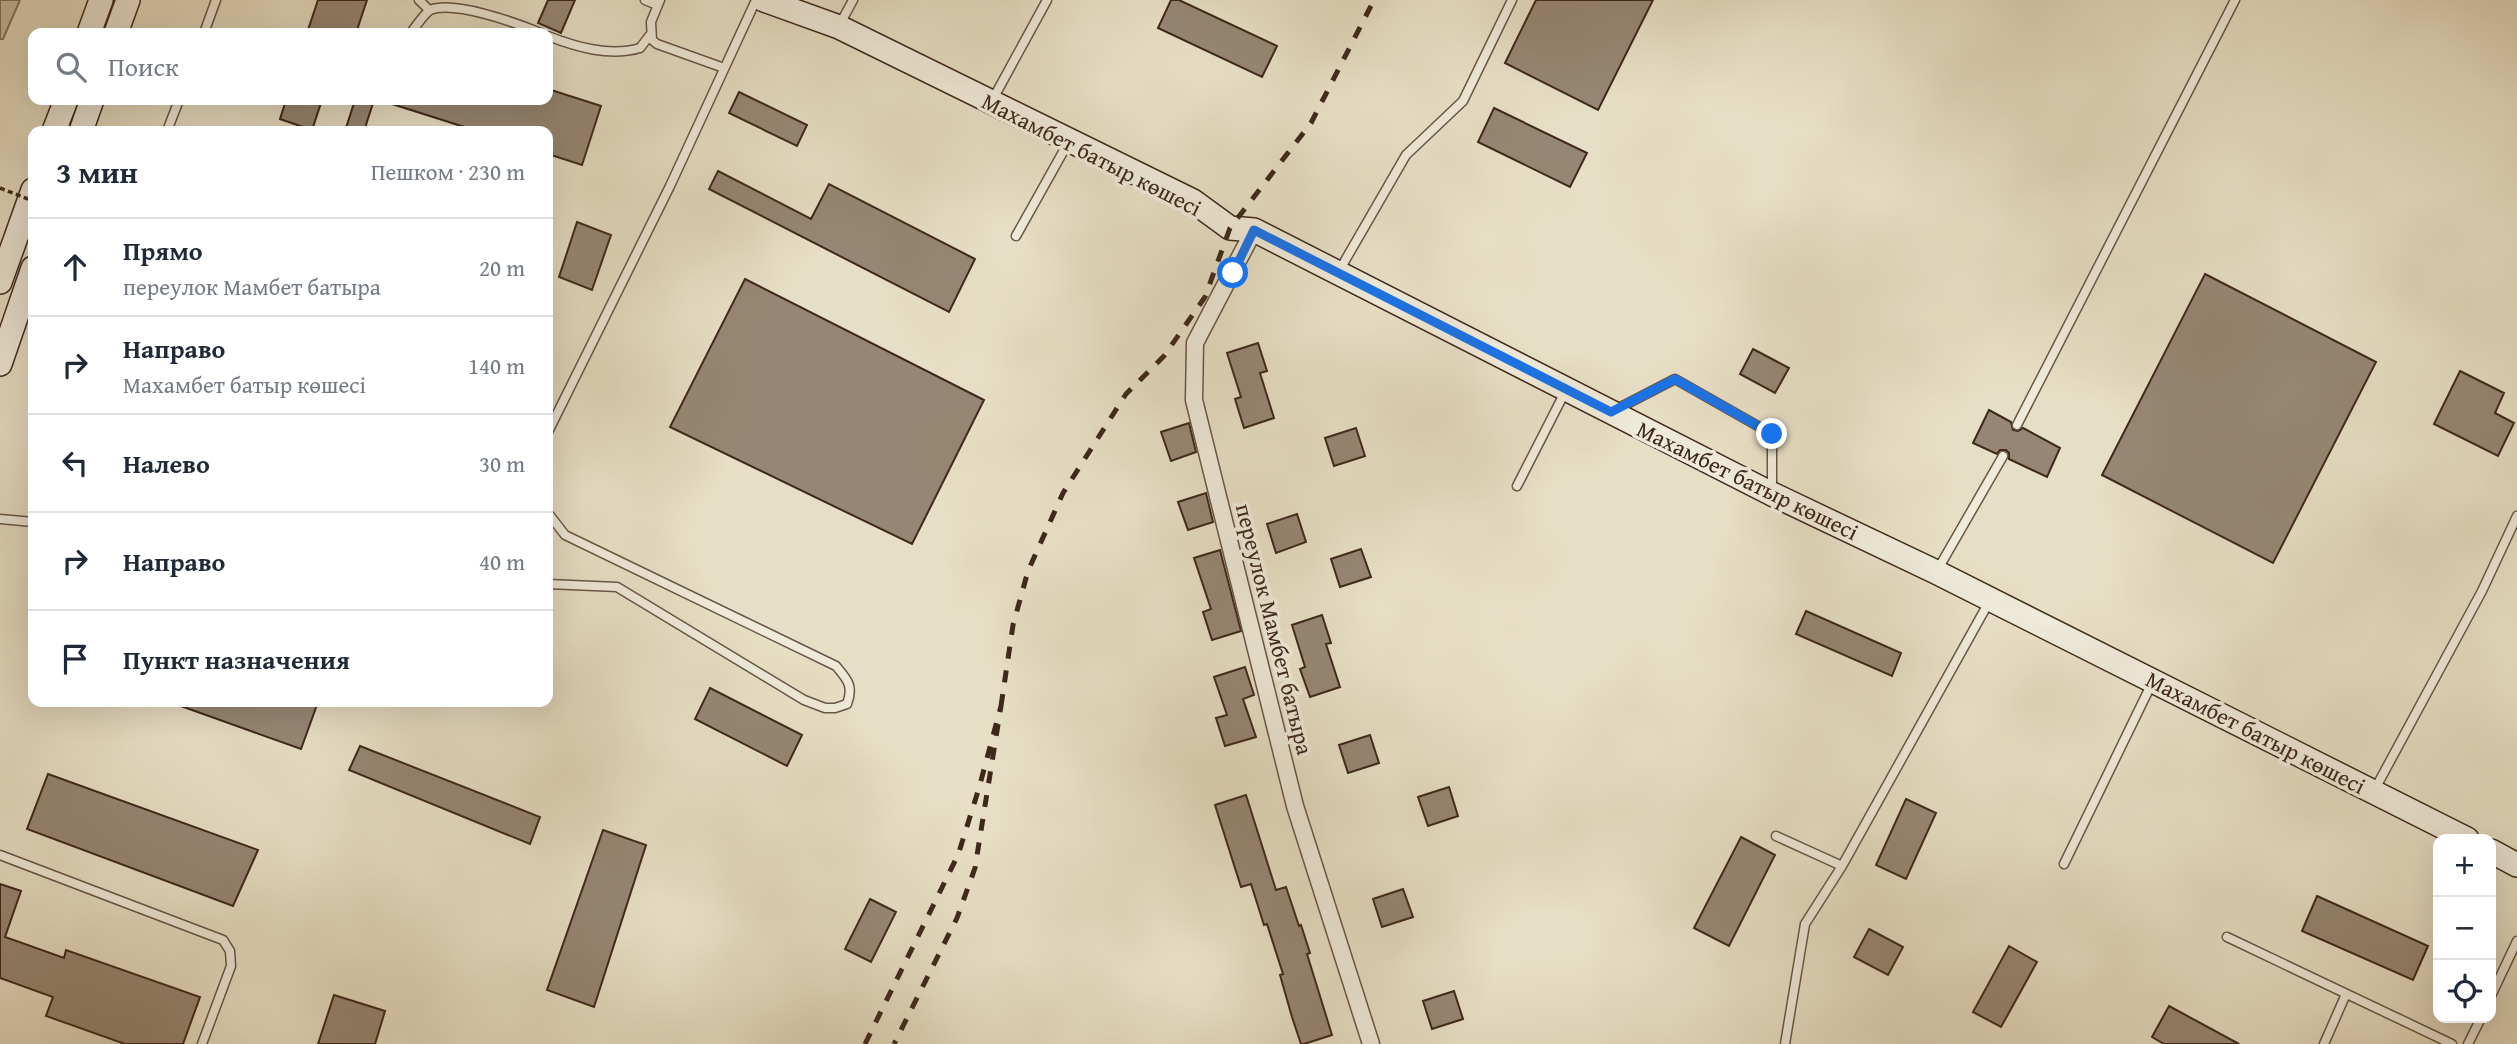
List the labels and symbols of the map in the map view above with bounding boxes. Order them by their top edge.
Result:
street label: Махамбет батыр көшесі [976,84,1208,224]
route start [1217,257,1248,288]
street label: Махамбет батыр көшесі [1632,412,1864,548]
route end [1756,418,1787,449]
street label: переулок Мамбет батыра [1228,500,1322,758]
street label: Махамбет батыр көшесі [2140,662,2372,802]

